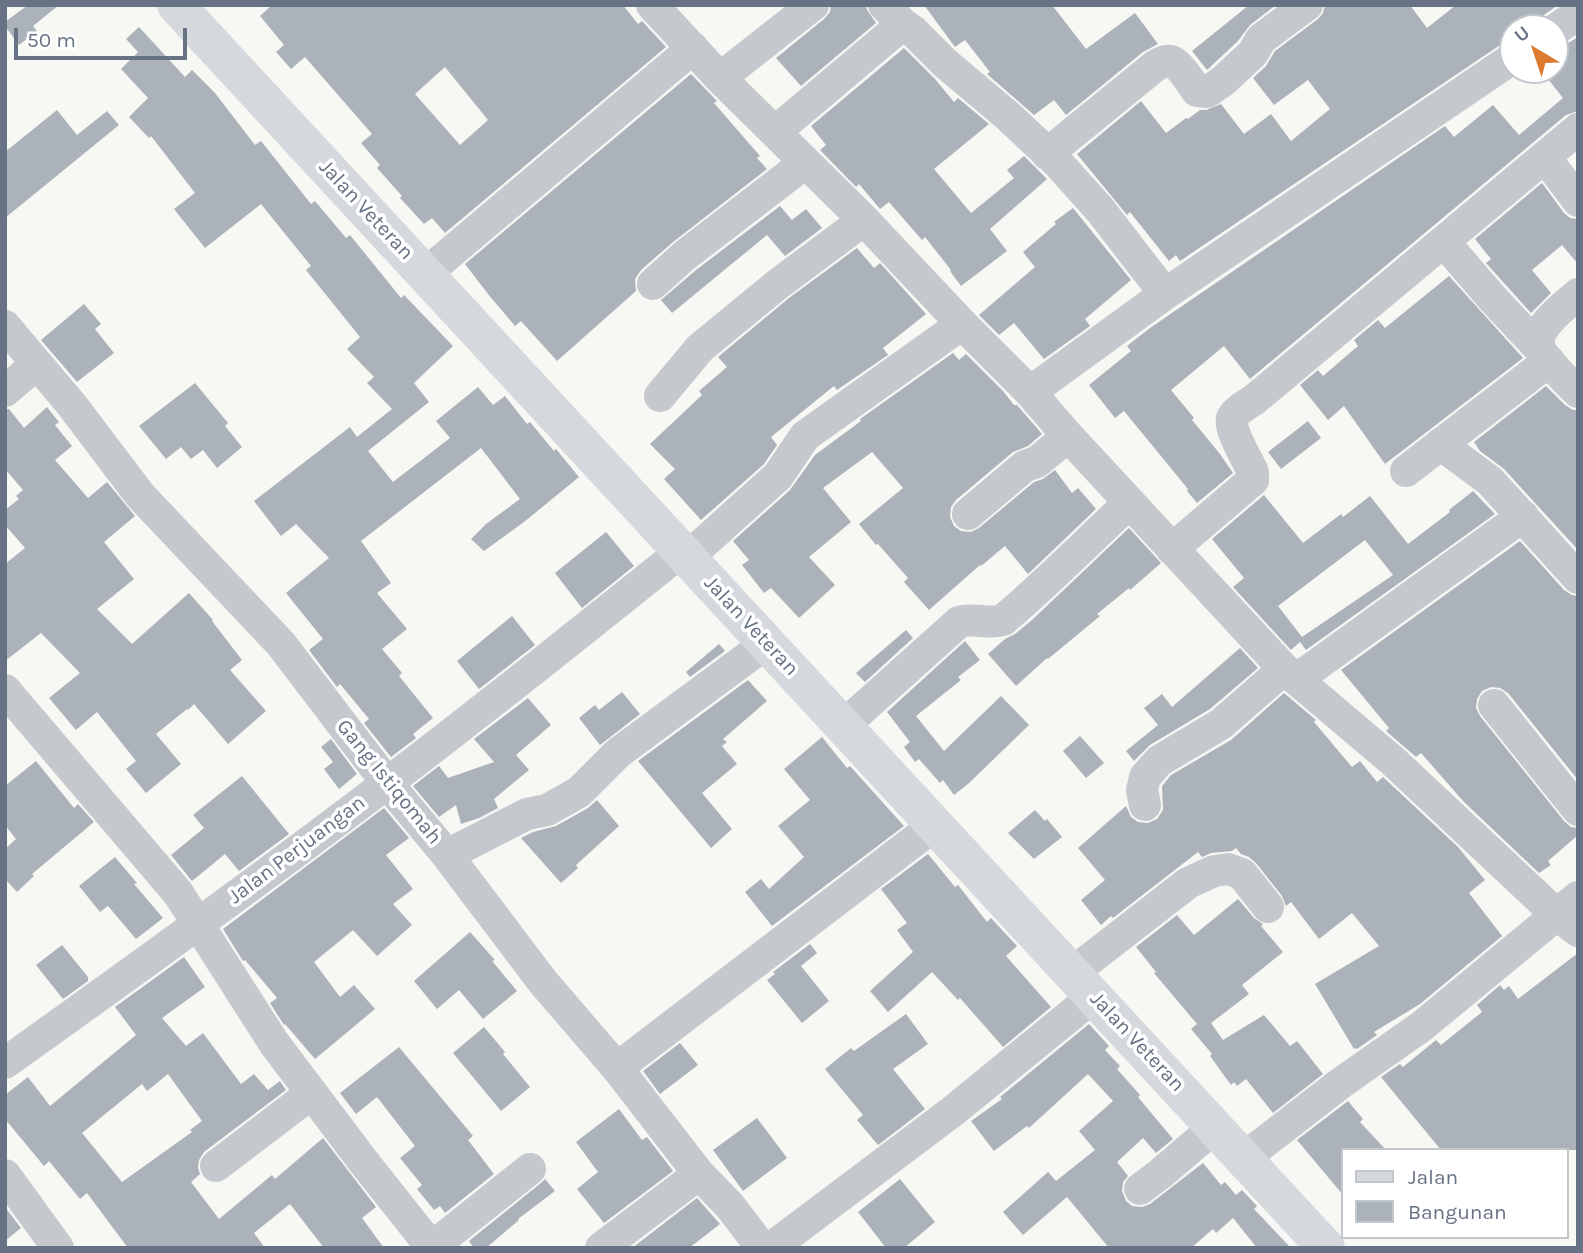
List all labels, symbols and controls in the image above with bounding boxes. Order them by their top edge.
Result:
scale bar [18,14,191,58]
north arrow [1499,14,1569,84]
text: U [1510,22,1534,47]
text: 50 m [27,28,76,52]
street label: Jalan Veteran [313,155,419,265]
street label: Jalan Veteran [698,571,804,681]
street label: Gang Istiqomah [331,715,447,849]
street label: Jalan Perjuangan [224,790,370,910]
street label: Jalan Veteran [1084,987,1190,1097]
legend [1342,1148,1569,1239]
text: Jalan [1408,1165,1458,1189]
text: Bangunan [1408,1200,1507,1224]

